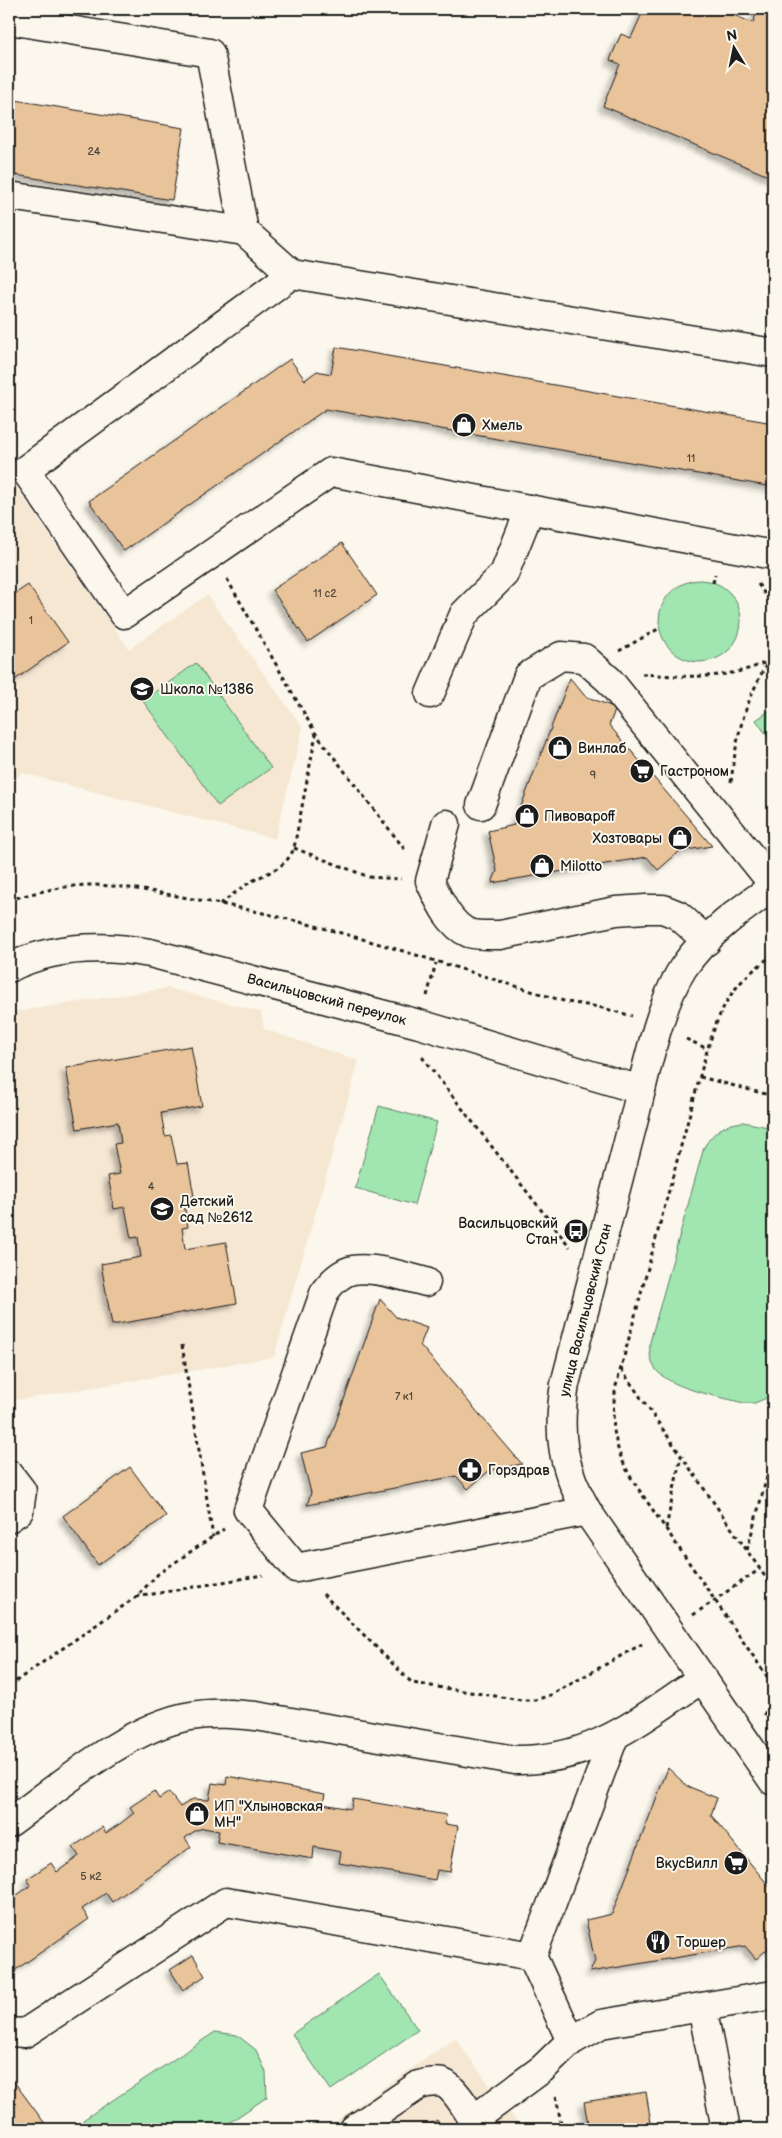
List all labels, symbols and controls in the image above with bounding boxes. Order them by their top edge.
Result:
north arrow [710,22,760,72]
text: N [725,26,738,45]
house number: 24 [87,145,101,158]
shop icon: Хмель [451,412,477,438]
place label: Хмель [482,417,522,434]
house number: 11 [687,452,695,465]
house number: 11 с2 [313,587,337,600]
house number: 1 [29,614,33,627]
school or university icon: Школа №1386 [129,676,155,702]
place label: Школа №1386 [160,681,254,698]
shop icon: Винлаб [547,735,573,761]
place label: Винлаб [578,740,627,757]
supermarket icon: Гастроном [629,758,655,784]
place label: Гастроном [660,763,729,780]
house number: 9 [590,769,596,782]
shop icon: Пивовароff [514,803,540,829]
place label: Пивовароff [544,808,616,825]
shop icon: Хозтовары [667,825,693,851]
place label: Хозтовары [593,830,662,847]
shop icon: Milotto [529,853,555,879]
place label: Milotto [560,858,602,875]
street label: Васильцовский переулок [245,970,409,1029]
house number: 4 [148,1180,155,1193]
place label: Детский сад №2612 [180,1193,254,1226]
school or university icon: Детский сад №2612 [149,1196,175,1222]
place label: Васильцовский Стан [458,1215,558,1248]
bus stop icon: Васильцовский Стан [563,1218,589,1244]
street label: улица Васильцовский Стан [556,1222,615,1399]
house number: 7 к1 [395,1390,413,1403]
pharmacy icon: Горздрав [457,1457,483,1483]
place label: Горздрав [488,1462,550,1479]
place label: ИП "Хлыновская МН" [214,1798,323,1831]
shop icon: ИП "Хлыновская МН" [184,1801,210,1827]
supermarket icon: ВкусВилл [723,1850,749,1876]
place label: ВкусВилл [656,1855,718,1872]
house number: 5 к2 [80,1870,102,1883]
restaurant icon: Торшер [645,1929,671,1955]
place label: Торшер [676,1934,726,1951]

